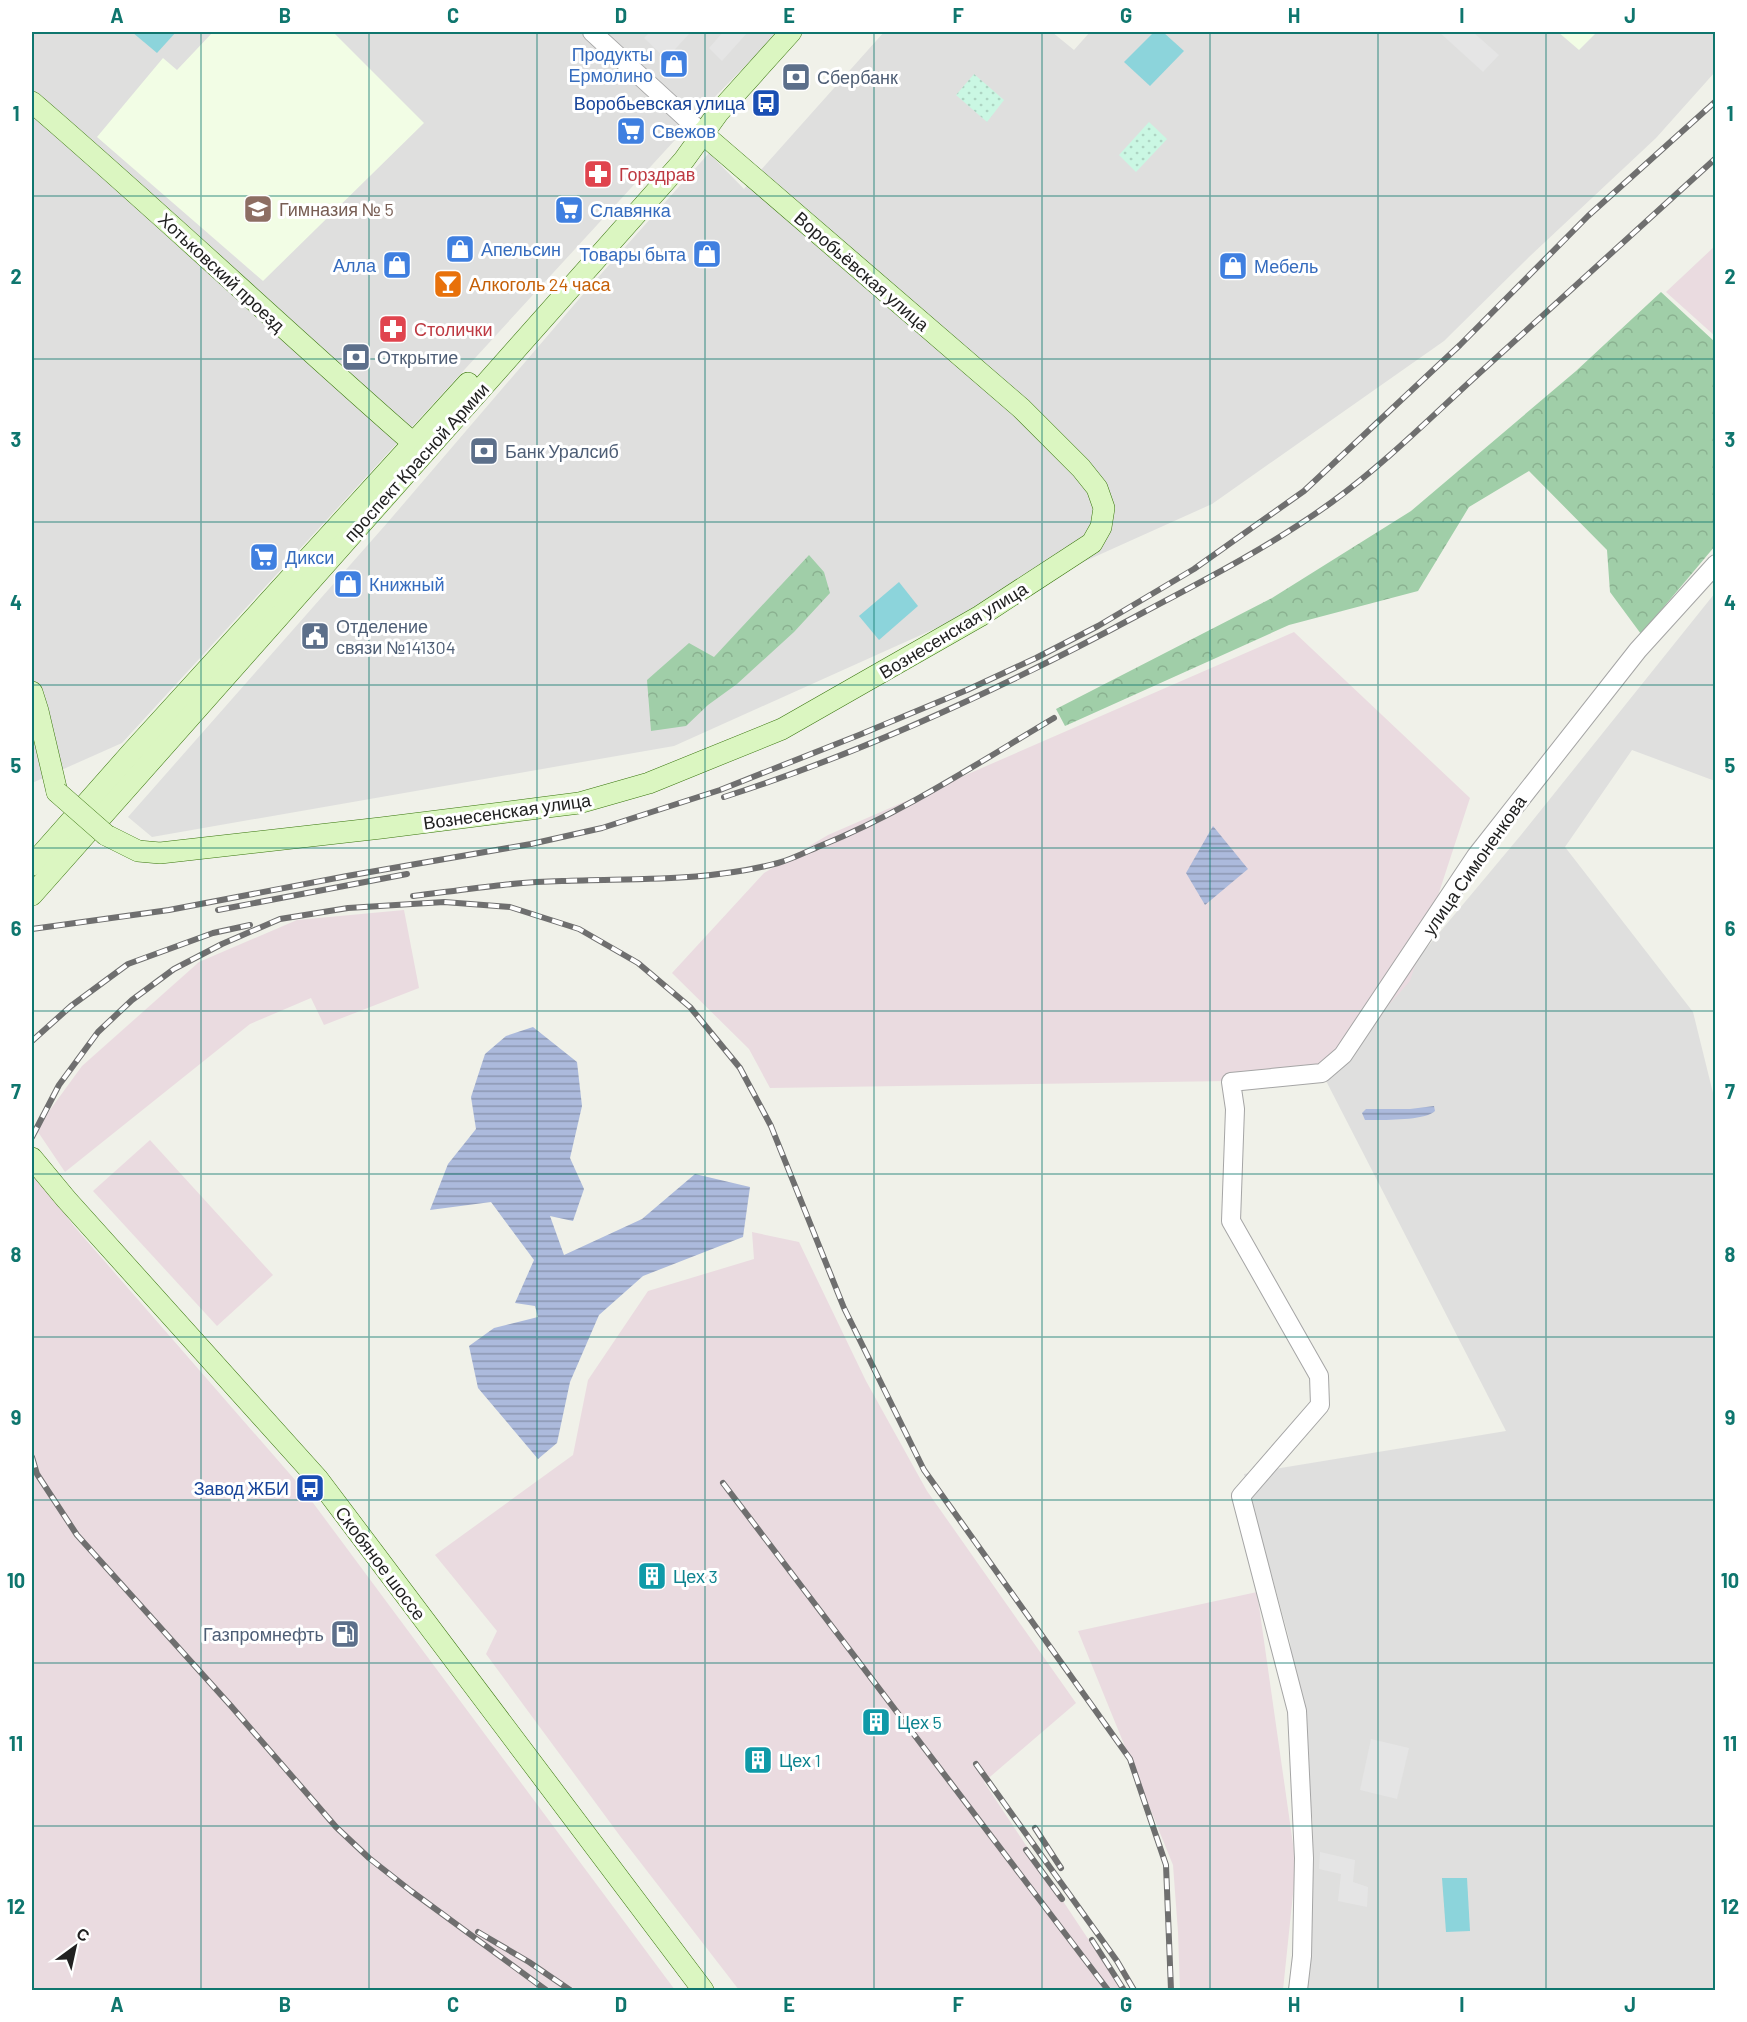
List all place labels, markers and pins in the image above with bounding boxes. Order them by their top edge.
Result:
place label: Продукты Ермолино [568,43,653,86]
shop icon: Продукты Ермолино [658,48,690,80]
bank icon: Сбербанк [780,61,812,93]
place label: Сбербанк [817,66,898,88]
bus stop icon: Воробьевская улица [750,87,782,119]
place label: Воробьевская улица [574,92,746,114]
supermarket icon: Свежов [615,115,647,147]
place label: Свежов [652,120,716,142]
pharmacy icon: Горздрав [582,158,614,190]
place label: Горздрав [619,163,695,185]
school or university icon: Гимназия № 5 [242,193,274,225]
supermarket icon: Славянка [553,194,585,226]
place label: Гимназия № 5 [279,198,394,220]
place label: Славянка [590,199,672,221]
shop icon: Апельсин [444,233,476,265]
place label: Апельсин [481,238,561,260]
shop icon: Товары быта [691,238,723,270]
place label: Товары быта [579,243,687,265]
shop icon: Алла [381,249,413,281]
shop icon: Мебель [1217,250,1249,282]
place label: Алла [333,254,377,276]
place label: Мебель [1254,255,1318,277]
bar icon: Алкоголь 24 часа [432,268,464,300]
place label: Алкоголь 24 часа [469,273,611,295]
pharmacy icon: Столички [377,313,409,345]
place label: Столички [414,318,493,340]
bank icon: Открытие [340,341,372,373]
place label: Открытие [377,346,458,368]
bank icon: Банк Уралсиб [468,435,500,467]
place label: Банк Уралсиб [505,440,619,462]
supermarket icon: Дикси [248,541,280,573]
place label: Дикси [285,546,334,568]
shop icon: Книжный [332,568,364,600]
place label: Книжный [369,573,444,595]
place label: Отделение связи №141304 [336,615,456,658]
public building icon: Отделение связи №141304 [299,620,331,652]
bus stop icon: Завод ЖБИ [294,1472,326,1504]
place label: Завод ЖБИ [194,1477,289,1499]
building icon: Цех 3 [636,1560,668,1592]
place label: Цех 3 [673,1565,718,1587]
fuel station icon: Газпромнефть [329,1618,361,1650]
place label: Газпромнефть [203,1623,324,1645]
building icon: Цех 5 [860,1706,892,1738]
place label: Цех 5 [897,1711,942,1733]
building icon: Цех 1 [742,1744,774,1776]
place label: Цех 1 [779,1749,821,1771]

